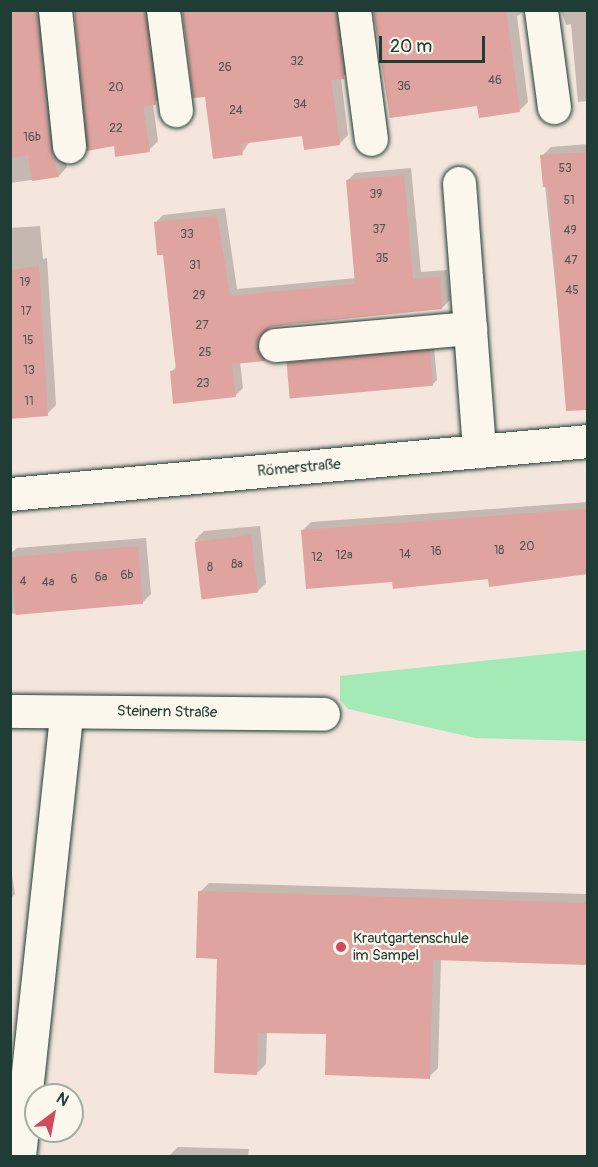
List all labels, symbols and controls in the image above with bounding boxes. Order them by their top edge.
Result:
scale bar [382,24,488,62]
text: 20 m [390,35,432,58]
house number: 32 [290,55,304,69]
house number: 26 [218,61,232,75]
house number: 46 [488,74,502,88]
house number: 36 [397,80,411,94]
house number: 20 [109,81,123,95]
house number: 34 [293,98,307,112]
house number: 24 [229,104,243,118]
house number: 22 [109,122,123,136]
house number: 16b [23,131,41,145]
house number: 53 [558,162,572,176]
house number: 39 [370,188,382,202]
house number: 51 [563,194,575,208]
house number: 37 [372,223,386,237]
house number: 49 [563,224,577,238]
house number: 33 [180,228,194,242]
house number: 35 [375,252,389,266]
house number: 47 [564,254,578,268]
house number: 31 [189,259,201,273]
house number: 19 [20,276,30,290]
house number: 45 [565,284,579,298]
house number: 29 [193,289,205,303]
house number: 17 [20,305,32,319]
house number: 27 [195,319,209,333]
house number: 15 [22,334,34,348]
house number: 25 [198,346,212,360]
house number: 13 [23,364,35,378]
house number: 23 [196,377,210,391]
house number: 11 [24,395,34,409]
street label: Römerstraße [257,455,341,481]
house number: 20 [520,540,534,554]
house number: 18 [494,544,504,558]
house number: 16 [430,545,442,559]
house number: 14 [399,548,411,562]
house number: 12a [336,549,352,563]
house number: 12 [311,551,323,565]
house number: 8a [231,558,243,572]
house number: 8 [207,561,213,575]
house number: 6b [121,569,133,583]
house number: 6a [95,571,107,585]
house number: 6 [71,573,77,587]
house number: 4 [20,575,26,589]
house number: 4a [42,576,54,590]
street label: Steinern Straße [117,702,217,722]
place label: Krautgartenschule im Sampel [353,929,469,964]
marker: Krautgartenschule im Sampel [334,940,348,954]
north arrow [24,1083,84,1143]
text: N [53,1088,72,1111]

